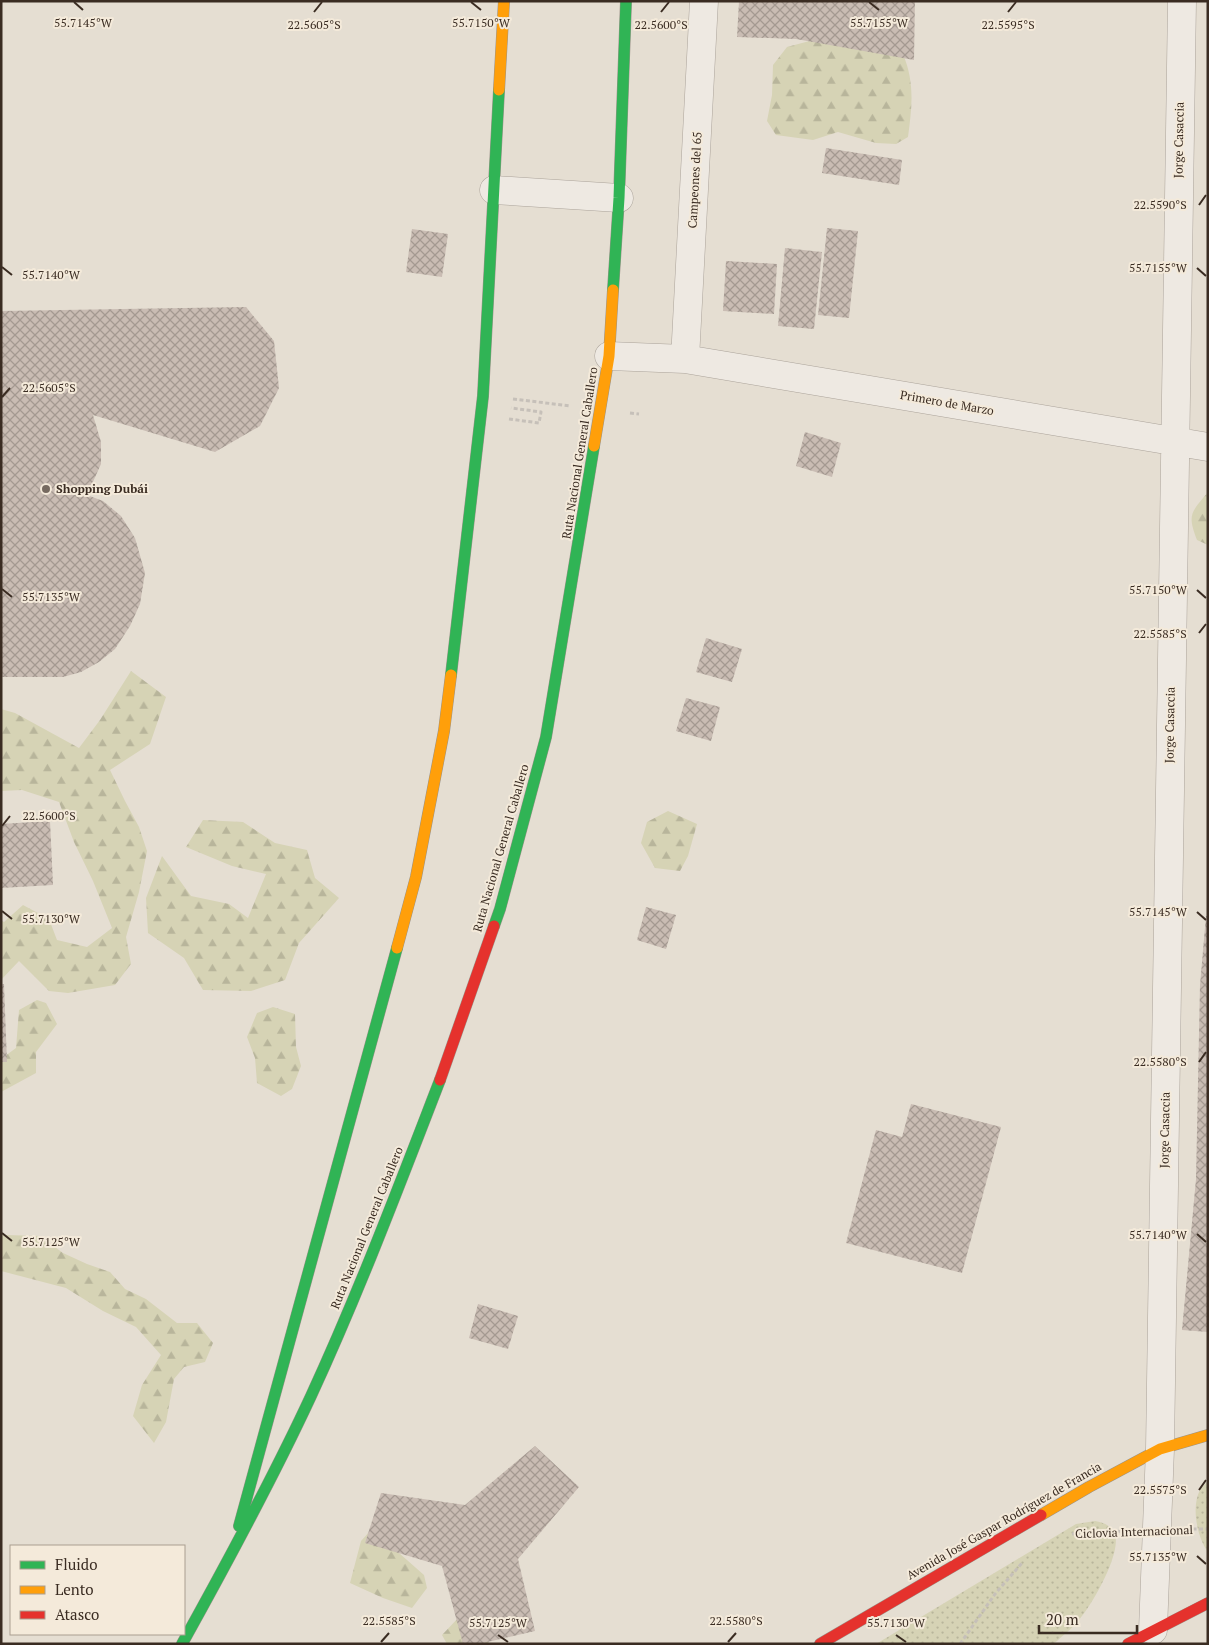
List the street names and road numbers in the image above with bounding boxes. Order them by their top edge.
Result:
street label: Jorge Casaccia [1170,102,1187,178]
street label: Campeones del 65 [684,131,705,229]
street label: Ruta Nacional General Caballero [558,366,601,540]
street label: Primero de Marzo [899,387,995,418]
street label: Jorge Casaccia [1161,687,1178,763]
street label: Ruta Nacional General Caballero [469,762,532,934]
street label: Jorge Casaccia [1156,1092,1173,1168]
street label: Ruta Nacional General Caballero [327,1144,406,1311]
street label: Avenida José Gaspar Rodríguez de Francia [904,1458,1104,1583]
street label: Ciclovia Internacional [1075,1522,1194,1541]

